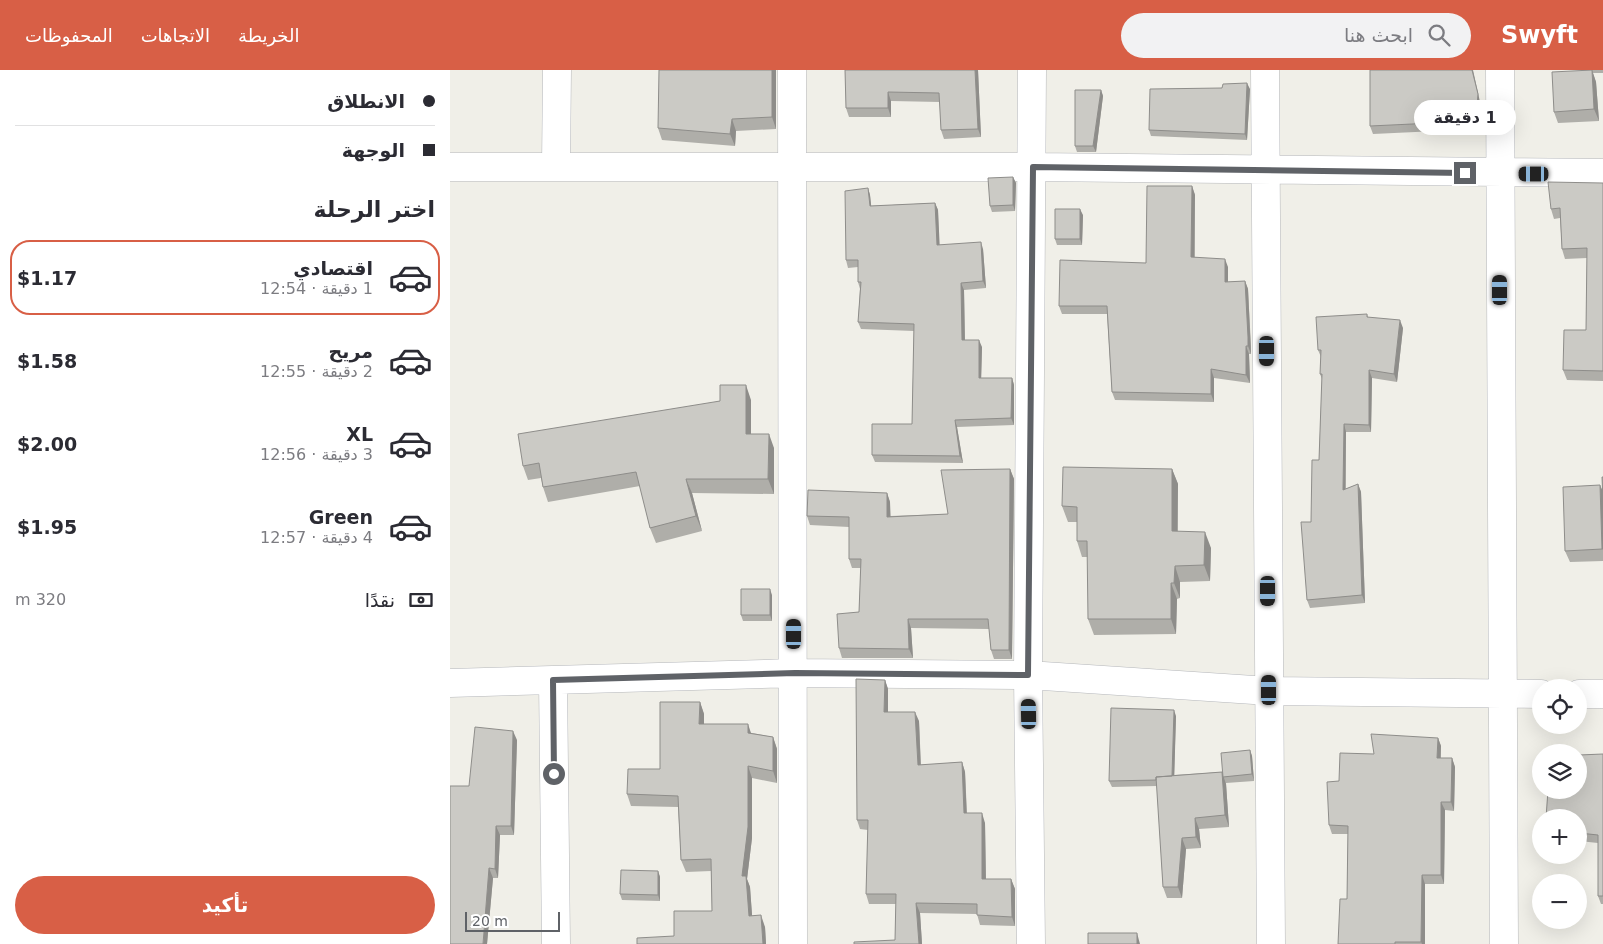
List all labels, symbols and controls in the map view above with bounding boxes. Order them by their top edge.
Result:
search box [1121,13,1471,58]
icon: search [1425,21,1453,49]
text: Swyft [1501,21,1578,49]
text: ابحث هنا [1344,24,1413,46]
text: المحفوظات [25,25,113,46]
text: الاتجاهات [141,25,210,46]
text: الخريطة [238,25,299,46]
text: الانطلاق [327,90,405,112]
callout: 1 دقيقة [1414,101,1516,136]
text: 1 دقيقة [1433,108,1497,127]
text: الوجهة [342,139,405,161]
route end [1454,162,1476,184]
car [1519,167,1549,182]
text: اختر الرحلة [314,197,435,222]
icon: car [388,255,433,300]
text: اقتصادي [293,257,373,279]
text: $1.17 [17,267,77,289]
car [1492,275,1507,305]
text: 1 دقيقة · 12:54 [260,279,373,298]
car [1259,336,1274,366]
icon: car [388,338,433,383]
text: مريح [329,340,373,362]
text: $1.58 [17,350,77,372]
text: 2 دقيقة · 12:55 [260,362,373,381]
icon: car [388,421,433,466]
text: XL [346,423,373,445]
text: $2.00 [17,433,77,455]
text: 3 دقيقة · 12:56 [260,445,373,464]
icon: car [388,504,433,549]
text: Green [309,506,373,528]
text: $1.95 [17,516,77,538]
text: 4 دقيقة · 12:57 [260,528,373,547]
car [1260,576,1275,606]
icon: cash [407,586,435,614]
text: نقدًا [365,589,395,611]
text: 320 m [15,590,66,609]
car [786,619,801,649]
car [1261,675,1276,705]
map controls [1532,679,1587,929]
button: locate [1532,679,1587,734]
car [1021,699,1036,729]
button: layers [1532,744,1587,799]
route start [543,763,565,785]
button: + [1532,809,1587,864]
button: − [1532,874,1587,929]
button: تأكيد [15,876,435,934]
scale bar [465,909,560,932]
text: 20 m [472,913,508,929]

